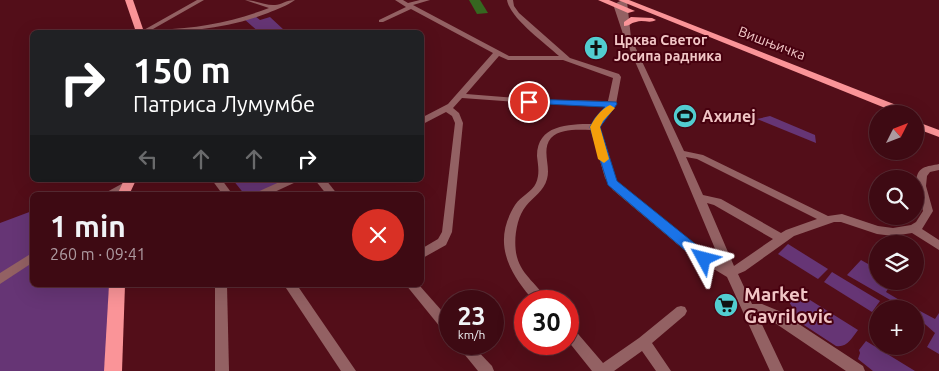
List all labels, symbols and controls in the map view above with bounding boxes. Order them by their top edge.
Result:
street label: Вишњичка [736,23,808,63]
place label: Црква Светог Јосипа радника [614,32,722,64]
church icon: Црква Светог Јосипа радника [583,35,609,61]
icon: right [50,50,115,115]
text: 150 m [133,50,231,90]
pin [508,81,550,123]
icon: arrive [515,88,543,116]
text: Патриса Лумумбе [133,91,315,116]
sports icon: Ахилеј [672,103,698,129]
north arrow [869,105,924,160]
map controls [869,105,924,355]
place label: Ахилеј [702,107,756,125]
icon: left [134,145,162,173]
icon: ahead [187,145,215,173]
icon: ahead [240,145,268,173]
icon: right [293,145,321,173]
button: search [869,170,924,225]
text: 1 min [50,209,126,243]
button: close [352,209,404,261]
position arrow [677,232,729,284]
button: layers [869,235,924,290]
text: 260 m · 09:41 [50,245,146,263]
place label: Market Gavrilovic [744,283,832,327]
speed limit sign: 30 [514,290,579,355]
supermarket icon: Market Gavrilovic [713,292,739,318]
button: + [869,300,924,355]
text: 23 [457,302,486,330]
text: km/h [458,328,485,341]

